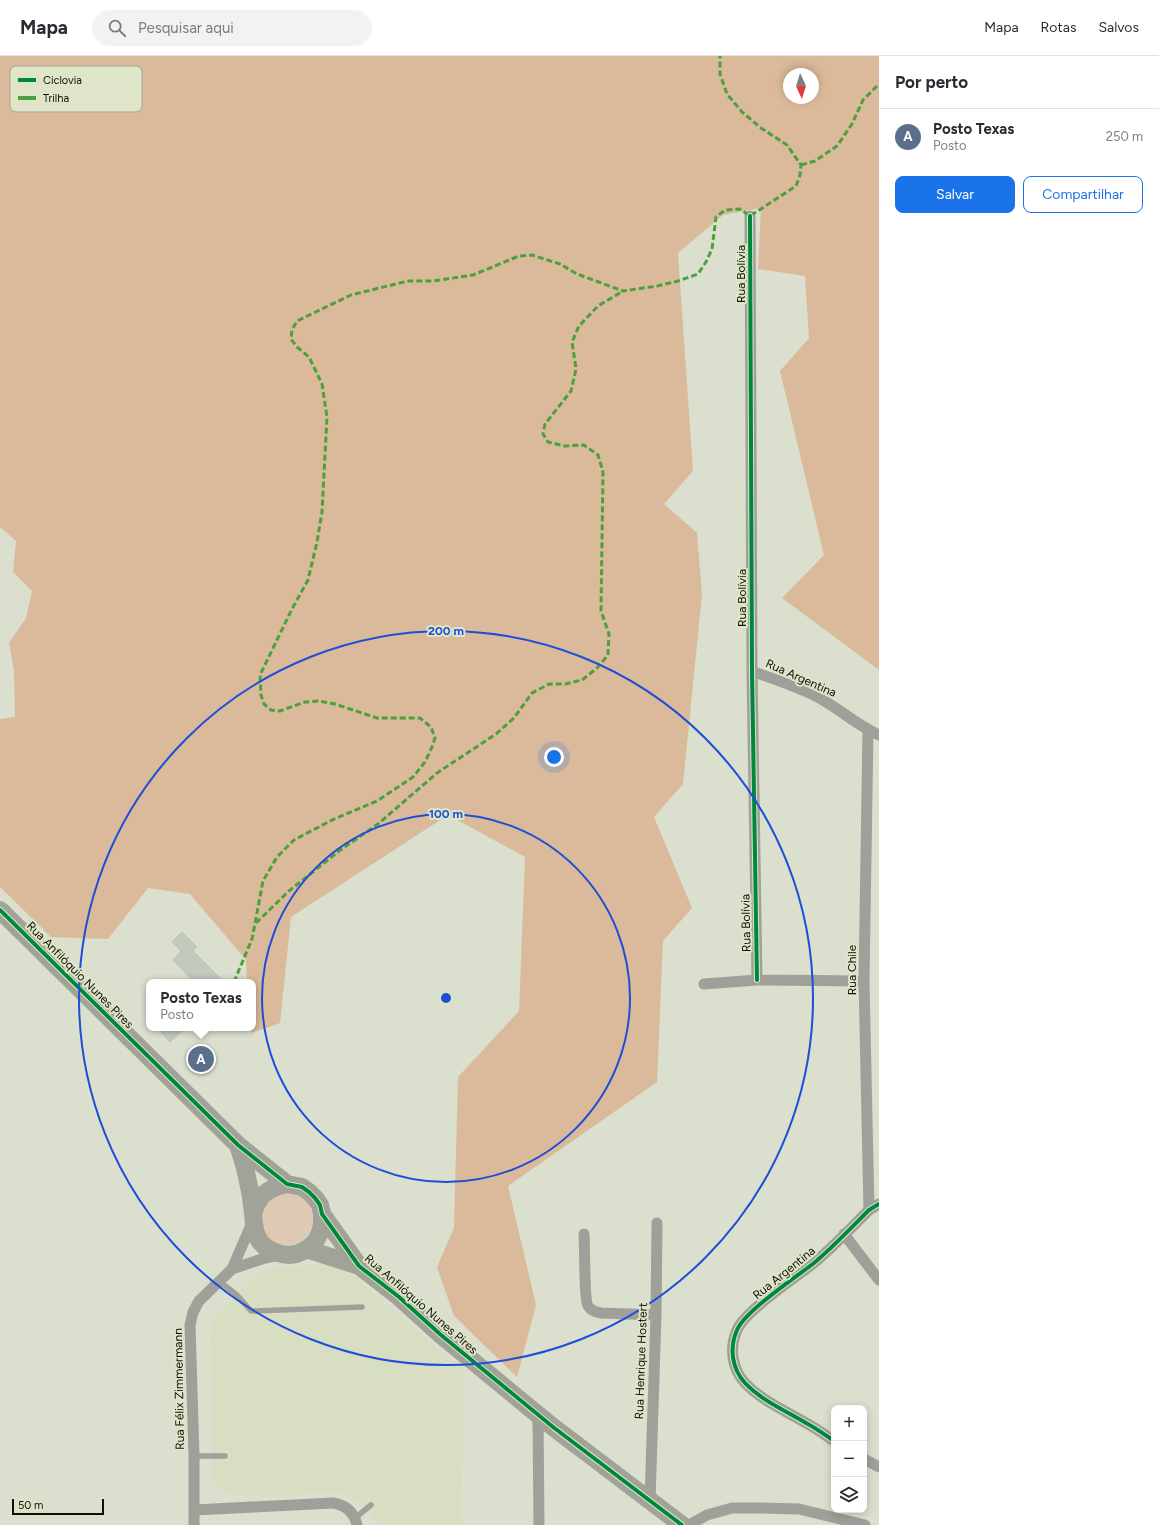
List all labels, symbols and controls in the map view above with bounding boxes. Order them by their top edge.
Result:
search box [92,10,372,46]
text: Mapa [20,16,68,39]
icon: search [106,17,128,39]
text: Pesquisar aqui [138,19,234,37]
text: Mapa [984,19,1019,36]
text: Rotas [1041,19,1076,36]
text: Salvos [1098,19,1139,36]
legend [10,66,142,112]
north arrow [783,68,819,104]
text: Por perto [895,72,968,92]
text: Ciclovia [43,74,82,87]
text: Trilha [43,92,69,105]
text: Posto Texas [933,120,1014,138]
text: A [903,129,913,144]
text: 250 m [1106,129,1143,144]
text: Posto [933,138,966,153]
button: Salvar [895,176,1015,213]
button: Compartilhar [1023,176,1143,213]
street label: Rua Bolívia [734,245,748,303]
street label: Rua Bolívia [735,569,749,627]
text: 200 m [428,624,464,638]
street label: Rua Argentina [763,656,839,700]
your location [544,747,564,767]
text: 100 m [429,807,463,821]
street label: Rua Bolívia [738,894,754,952]
street label: Rua Anfilóquio Nunes Pires [24,919,136,1031]
street label: Rua Chile [845,944,859,995]
popup [146,979,256,1031]
text: Posto Texas [160,989,242,1007]
centre of rings [439,991,453,1005]
text: Posto [160,1007,194,1022]
pin: A [188,1044,214,1074]
street label: Rua Argentina [750,1244,818,1302]
street label: Rua Anfilóquio Nunes Pires [362,1251,481,1357]
street label: Rua Henrique Hostert [632,1302,650,1420]
street label: Rua Félix Zimmermann [171,1328,187,1450]
map controls [831,1405,867,1513]
button: + [831,1405,867,1441]
button: − [831,1441,867,1477]
button: layers [831,1477,867,1513]
scale bar [12,1497,104,1516]
text: 50 m [18,1499,43,1512]

